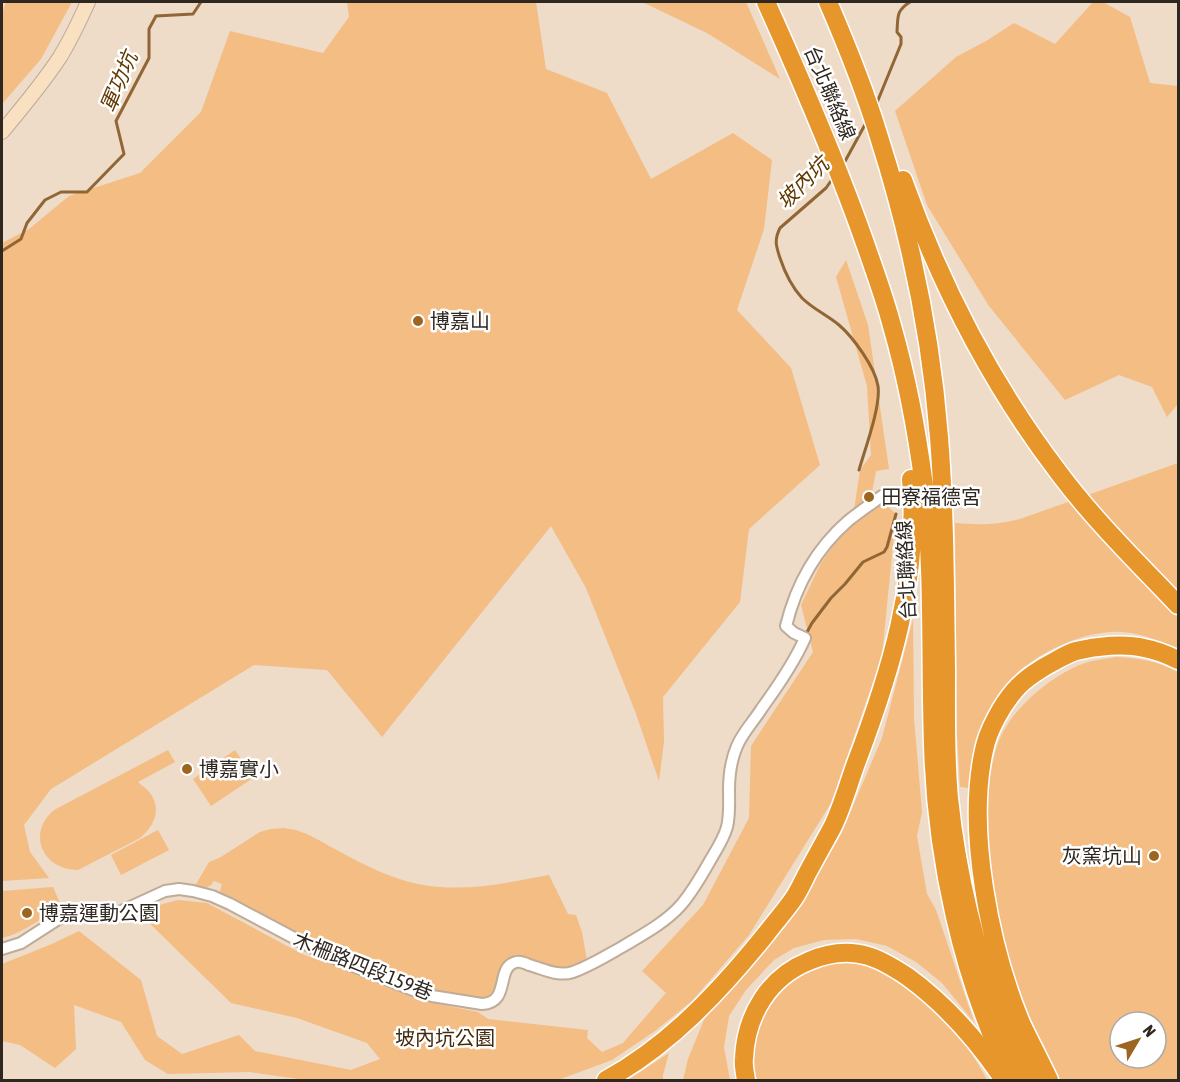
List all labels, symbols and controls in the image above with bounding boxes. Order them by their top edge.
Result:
street label: 台北聯絡線 [800,42,861,143]
water label: 軍功坑 [95,45,143,115]
water label: 坡內坑 [772,149,835,213]
place label: 博嘉山 [430,309,490,332]
marker: 博嘉山 [411,314,425,328]
place label: 田寮福德宮 [881,485,981,508]
marker: 田寮福德宮 [862,490,876,504]
street label: 台北聯絡線 [891,519,920,621]
place label: 博嘉實小 [199,757,279,780]
marker: 博嘉實小 [180,762,194,776]
place label: 灰窯坑山 [1062,844,1142,867]
marker: 灰窯坑山 [1147,849,1161,863]
place label: 博嘉運動公園 [39,901,159,924]
marker: 博嘉運動公園 [20,906,34,920]
street label: 木柵路四段159巷 [290,927,436,1004]
north arrow [1108,1010,1168,1070]
text: N [1140,1021,1160,1040]
park label: 坡內坑公園 [395,1026,495,1049]

